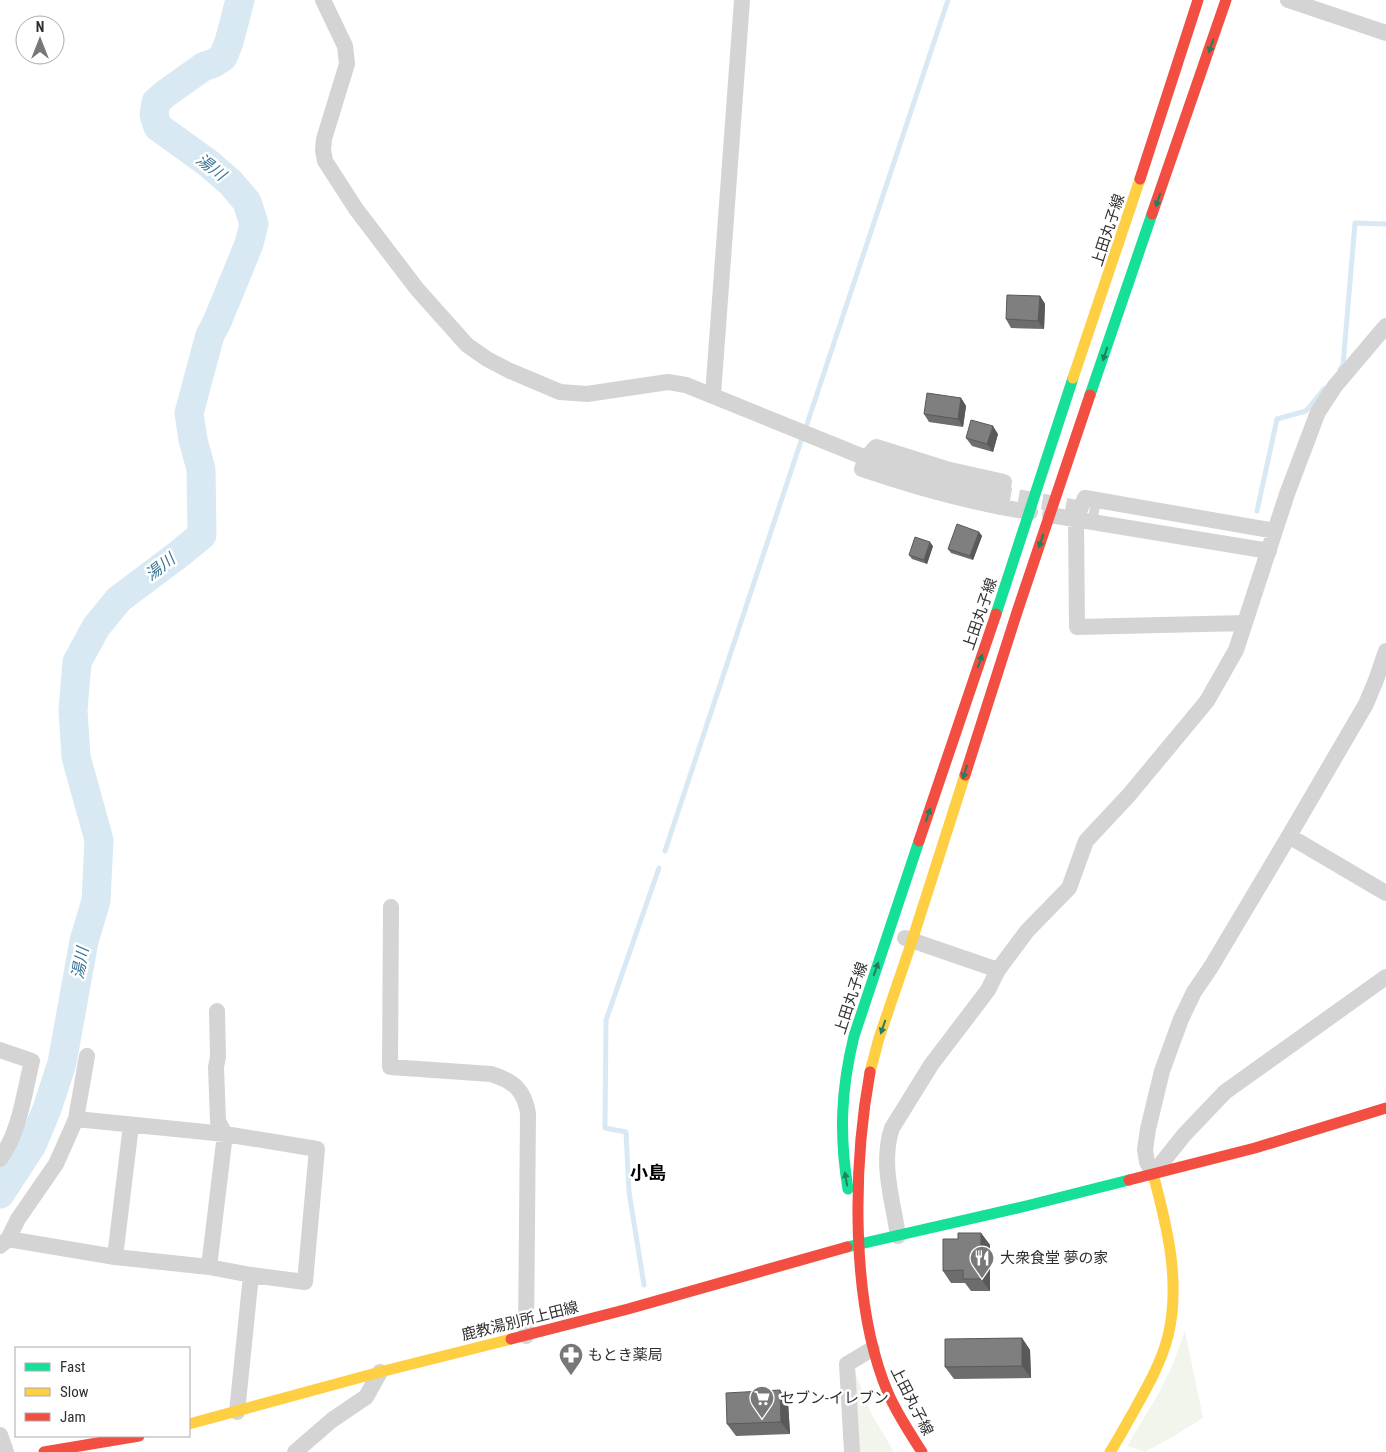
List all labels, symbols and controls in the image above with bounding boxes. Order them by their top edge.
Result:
north arrow [15,15,65,65]
text: N [36,19,44,35]
one-way arrow [1206,39,1214,54]
water label: 湯川 [192,150,231,185]
street label: 上田丸子線 [1088,192,1128,268]
one-way arrow [1154,193,1162,208]
one-way arrow [1101,346,1108,361]
one-way arrow [1037,533,1045,548]
water label: 湯川 [142,548,180,584]
street label: 上田丸子線 [959,576,1001,652]
one-way arrow [976,653,984,668]
one-way arrow [961,765,969,780]
one-way arrow [924,807,932,822]
water label: 湯川 [68,944,92,980]
street label: 上田丸子線 [831,960,871,1036]
one-way arrow [872,961,880,976]
one-way arrow [879,1019,886,1034]
district label: 小島 [630,1162,666,1183]
one-way arrow [841,1170,849,1186]
restaurant icon: 大衆食堂 夢の家 [969,1245,995,1279]
place label: 大衆食堂 夢の家 [1000,1249,1108,1267]
street label: 鹿教湯別所上田線 [460,1298,580,1344]
pharmacy icon: もとき薬局 [558,1342,584,1376]
place label: もとき薬局 [588,1346,663,1364]
legend [15,1347,190,1437]
text: Fast [60,1358,85,1376]
street label: 上田丸子線 [887,1363,937,1439]
text: Slow [60,1383,89,1401]
supermarket icon: セブン-イレブン [749,1385,775,1419]
place label: セブン-イレブン [780,1389,889,1407]
text: Jam [60,1408,86,1426]

